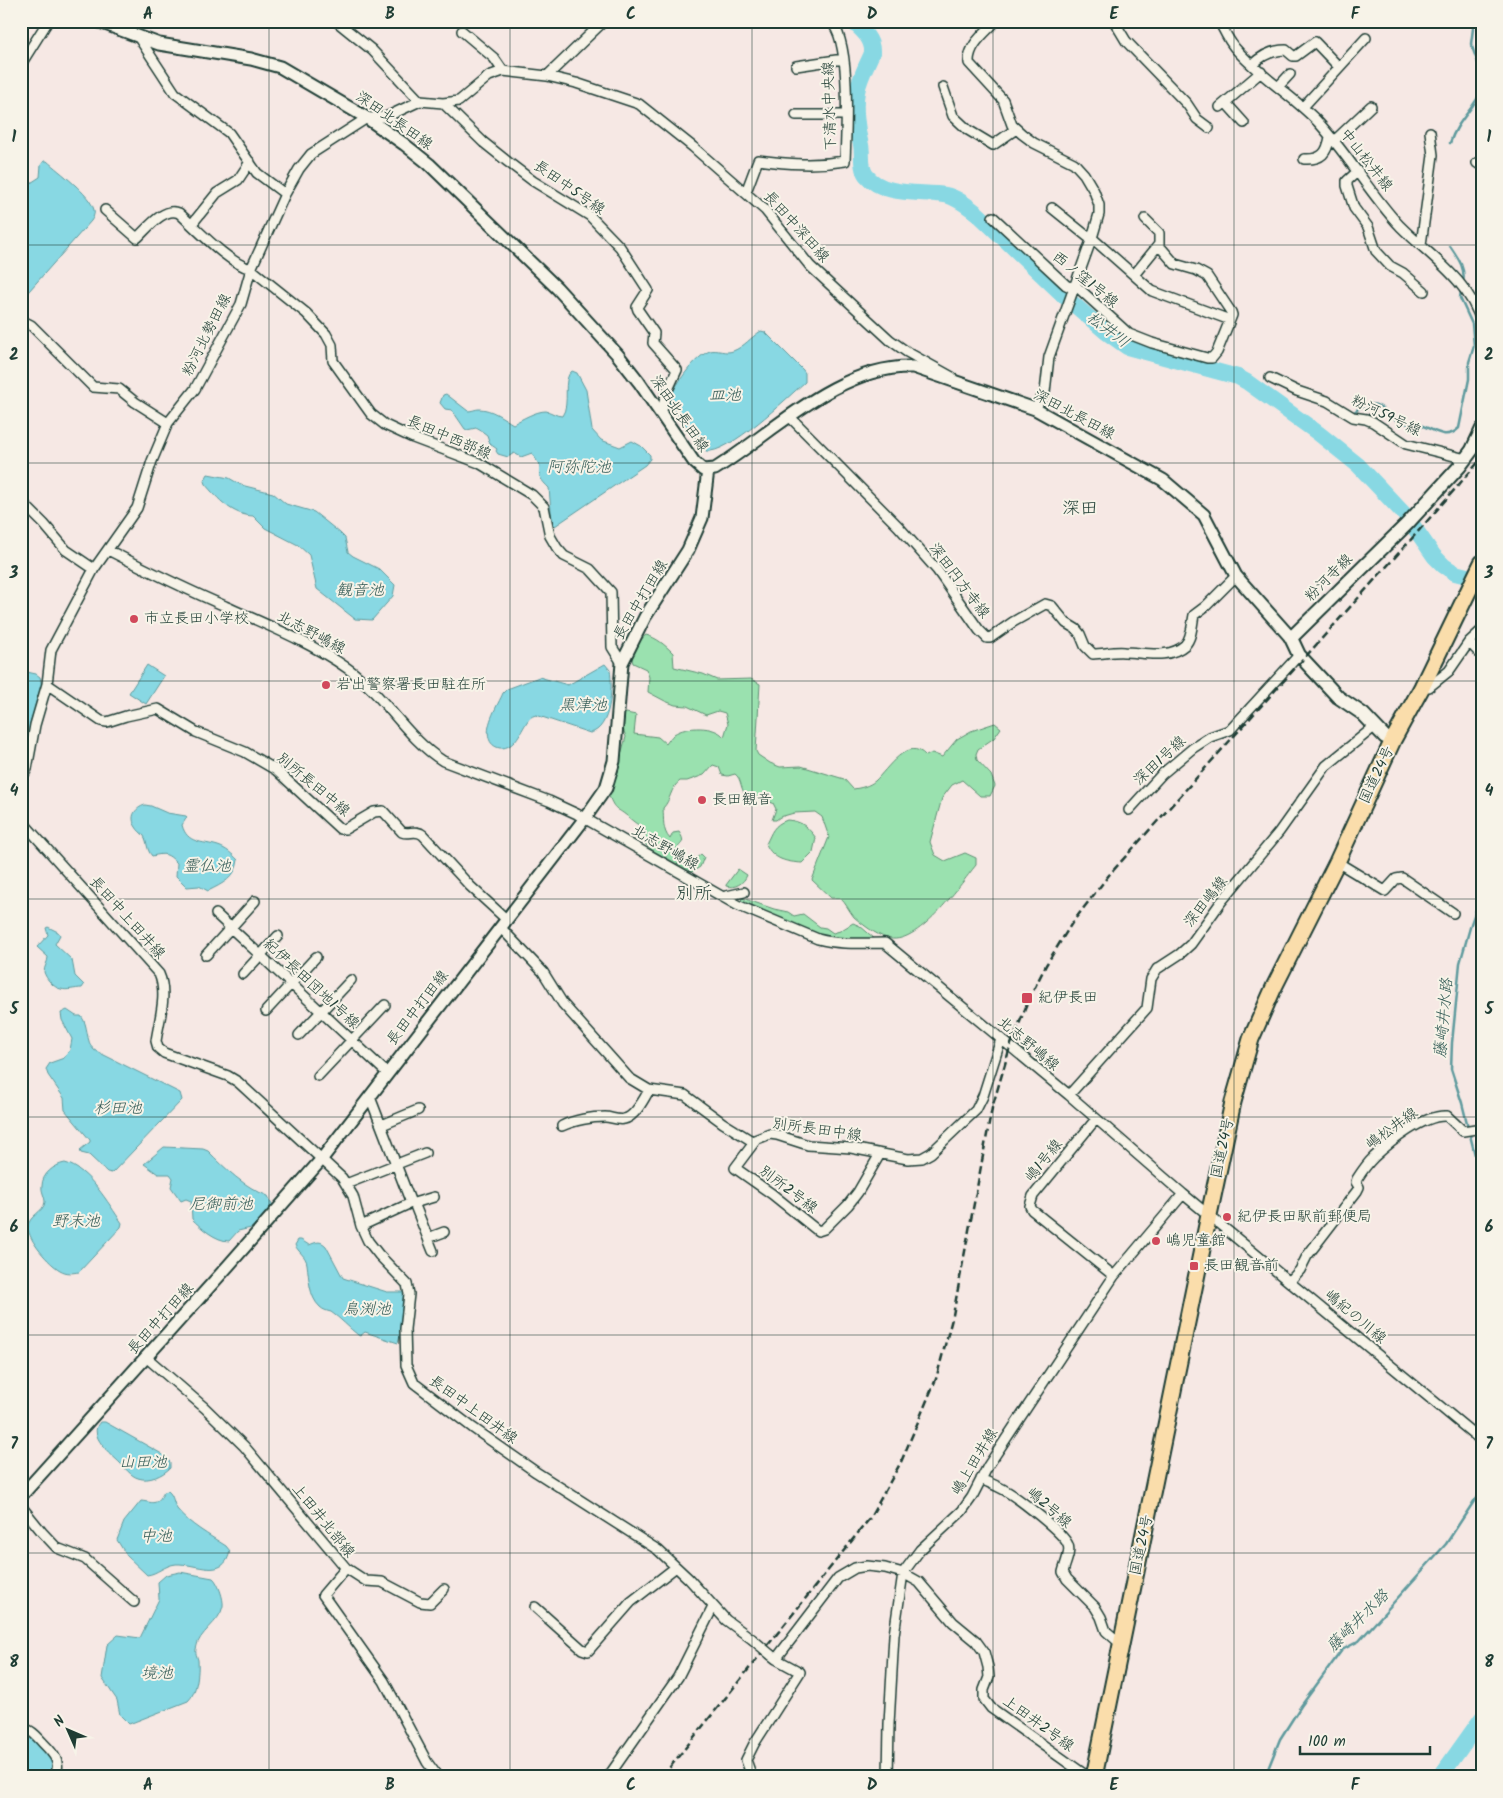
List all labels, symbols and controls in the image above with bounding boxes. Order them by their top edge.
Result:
text: A [143,2,153,27]
text: B [385,2,395,27]
text: C [626,2,636,27]
text: D [867,2,878,27]
text: E [1110,2,1120,27]
text: F [1351,2,1361,27]
street label: 下清水中央線 [816,61,844,151]
street label: 深田北長田線 [350,85,438,157]
street label: 中山松井線 [1333,123,1399,197]
text: 1 [12,125,17,150]
text: 1 [1487,125,1492,150]
street label: 長田中5号線 [528,154,610,222]
street label: 長田中深田線 [757,186,835,268]
street label: 西ノ窪1号線 [1046,246,1124,314]
street label: 粉河北勢田線 [176,289,238,381]
water label: 松井川 [1081,306,1135,354]
text: 2 [9,343,19,368]
text: 2 [1484,343,1494,368]
street label: 深田北長田線 [643,370,715,458]
water label: 皿池 [709,383,742,408]
street label: 深田北長田線 [1029,383,1119,447]
street label: 粉河59号線 [1347,389,1425,443]
street label: 長田中西部線 [403,409,495,467]
water label: 阿弥陀池 [547,455,612,480]
district label: 深田 [1062,495,1098,524]
street label: 深田円方寺線 [922,538,996,624]
street label: 粉河寺線 [1299,548,1359,608]
street label: 長田中打田線 [608,555,674,645]
text: 3 [9,561,19,586]
text: 3 [1484,561,1494,586]
water label: 観音池 [336,578,385,603]
street label: 北志野嶋線 [272,605,350,661]
place label: 市立長田小学校 [144,607,249,631]
marker: 市立長田小学校 [128,613,140,625]
place label: 岩出警察署長田駐在所 [336,673,486,697]
marker: 岩出警察署長田駐在所 [320,679,332,691]
water label: 黒津池 [559,693,608,718]
street label: 深田1号線 [1128,730,1192,792]
street label: 国道24号 [1353,742,1401,808]
street label: 別所長田中線 [271,747,355,823]
text: 4 [10,779,19,804]
text: 4 [1485,779,1494,804]
place label: 長田観音 [712,788,772,812]
marker: 長田観音 [696,794,708,806]
street label: 北志野嶋線 [627,819,703,877]
water label: 霊仏池 [183,854,232,879]
street label: 長田中上田井線 [83,871,171,965]
street label: 深田嶋線 [1178,871,1234,933]
district label: 別所 [676,880,712,909]
street label: 紀伊長田団地1号線 [257,933,365,1035]
street label: 長田中打田線 [381,965,455,1051]
water label: 藤崎井水路 [1428,976,1460,1059]
place label: 紀伊長田 [1038,986,1098,1010]
marker: 紀伊長田 [1020,991,1034,1005]
text: 5 [9,997,20,1022]
text: 5 [1484,997,1495,1022]
street label: 北志野嶋線 [992,1011,1064,1077]
water label: 杉田池 [94,1096,143,1121]
street label: 嶋松井線 [1361,1102,1423,1156]
street label: 別所長田中線 [771,1112,863,1148]
street label: 国道24号 [1205,1115,1241,1181]
street label: 嶋1号線 [1019,1134,1069,1188]
street label: 別所2号線 [753,1160,823,1220]
water label: 尼御前池 [189,1192,254,1217]
place label: 紀伊長田駅前郵便局 [1237,1205,1372,1229]
water label: 野末池 [52,1209,101,1234]
marker: 紀伊長田駅前郵便局 [1221,1211,1233,1223]
text: 6 [10,1215,19,1240]
text: 6 [1485,1215,1494,1240]
place label: 嶋児童館 [1166,1229,1226,1253]
marker: 嶋児童館 [1150,1235,1162,1247]
place label: 長田観音前 [1204,1254,1279,1278]
marker: 長田観音前 [1188,1260,1200,1272]
street label: 長田中打田線 [122,1278,200,1360]
street label: 嶋紀の川線 [1319,1284,1391,1350]
water label: 鳥渕池 [343,1297,392,1322]
street label: 長田中上田井線 [423,1369,523,1451]
street label: 嶋上田井線 [945,1424,1005,1500]
text: 7 [10,1432,18,1457]
text: 7 [1485,1432,1493,1457]
water label: 山田池 [119,1450,168,1475]
street label: 上田井北部線 [285,1478,361,1564]
street label: 嶋2号線 [1021,1481,1077,1535]
street label: 国道24号 [1124,1512,1160,1578]
water label: 中池 [140,1524,173,1549]
water label: 藤崎井水路 [1321,1583,1396,1658]
text: 8 [9,1650,19,1675]
text: 8 [1484,1650,1494,1675]
water label: 境池 [141,1661,174,1686]
street label: 上田井2号線 [997,1690,1079,1758]
north arrow [42,1706,92,1756]
text: N [49,1710,71,1732]
scale bar [1300,1723,1430,1755]
text: 100 m [1308,1730,1346,1754]
text: A [143,1773,153,1798]
text: B [385,1773,395,1798]
text: C [626,1773,636,1798]
text: D [867,1773,878,1798]
text: E [1110,1773,1120,1798]
text: F [1351,1773,1361,1798]

